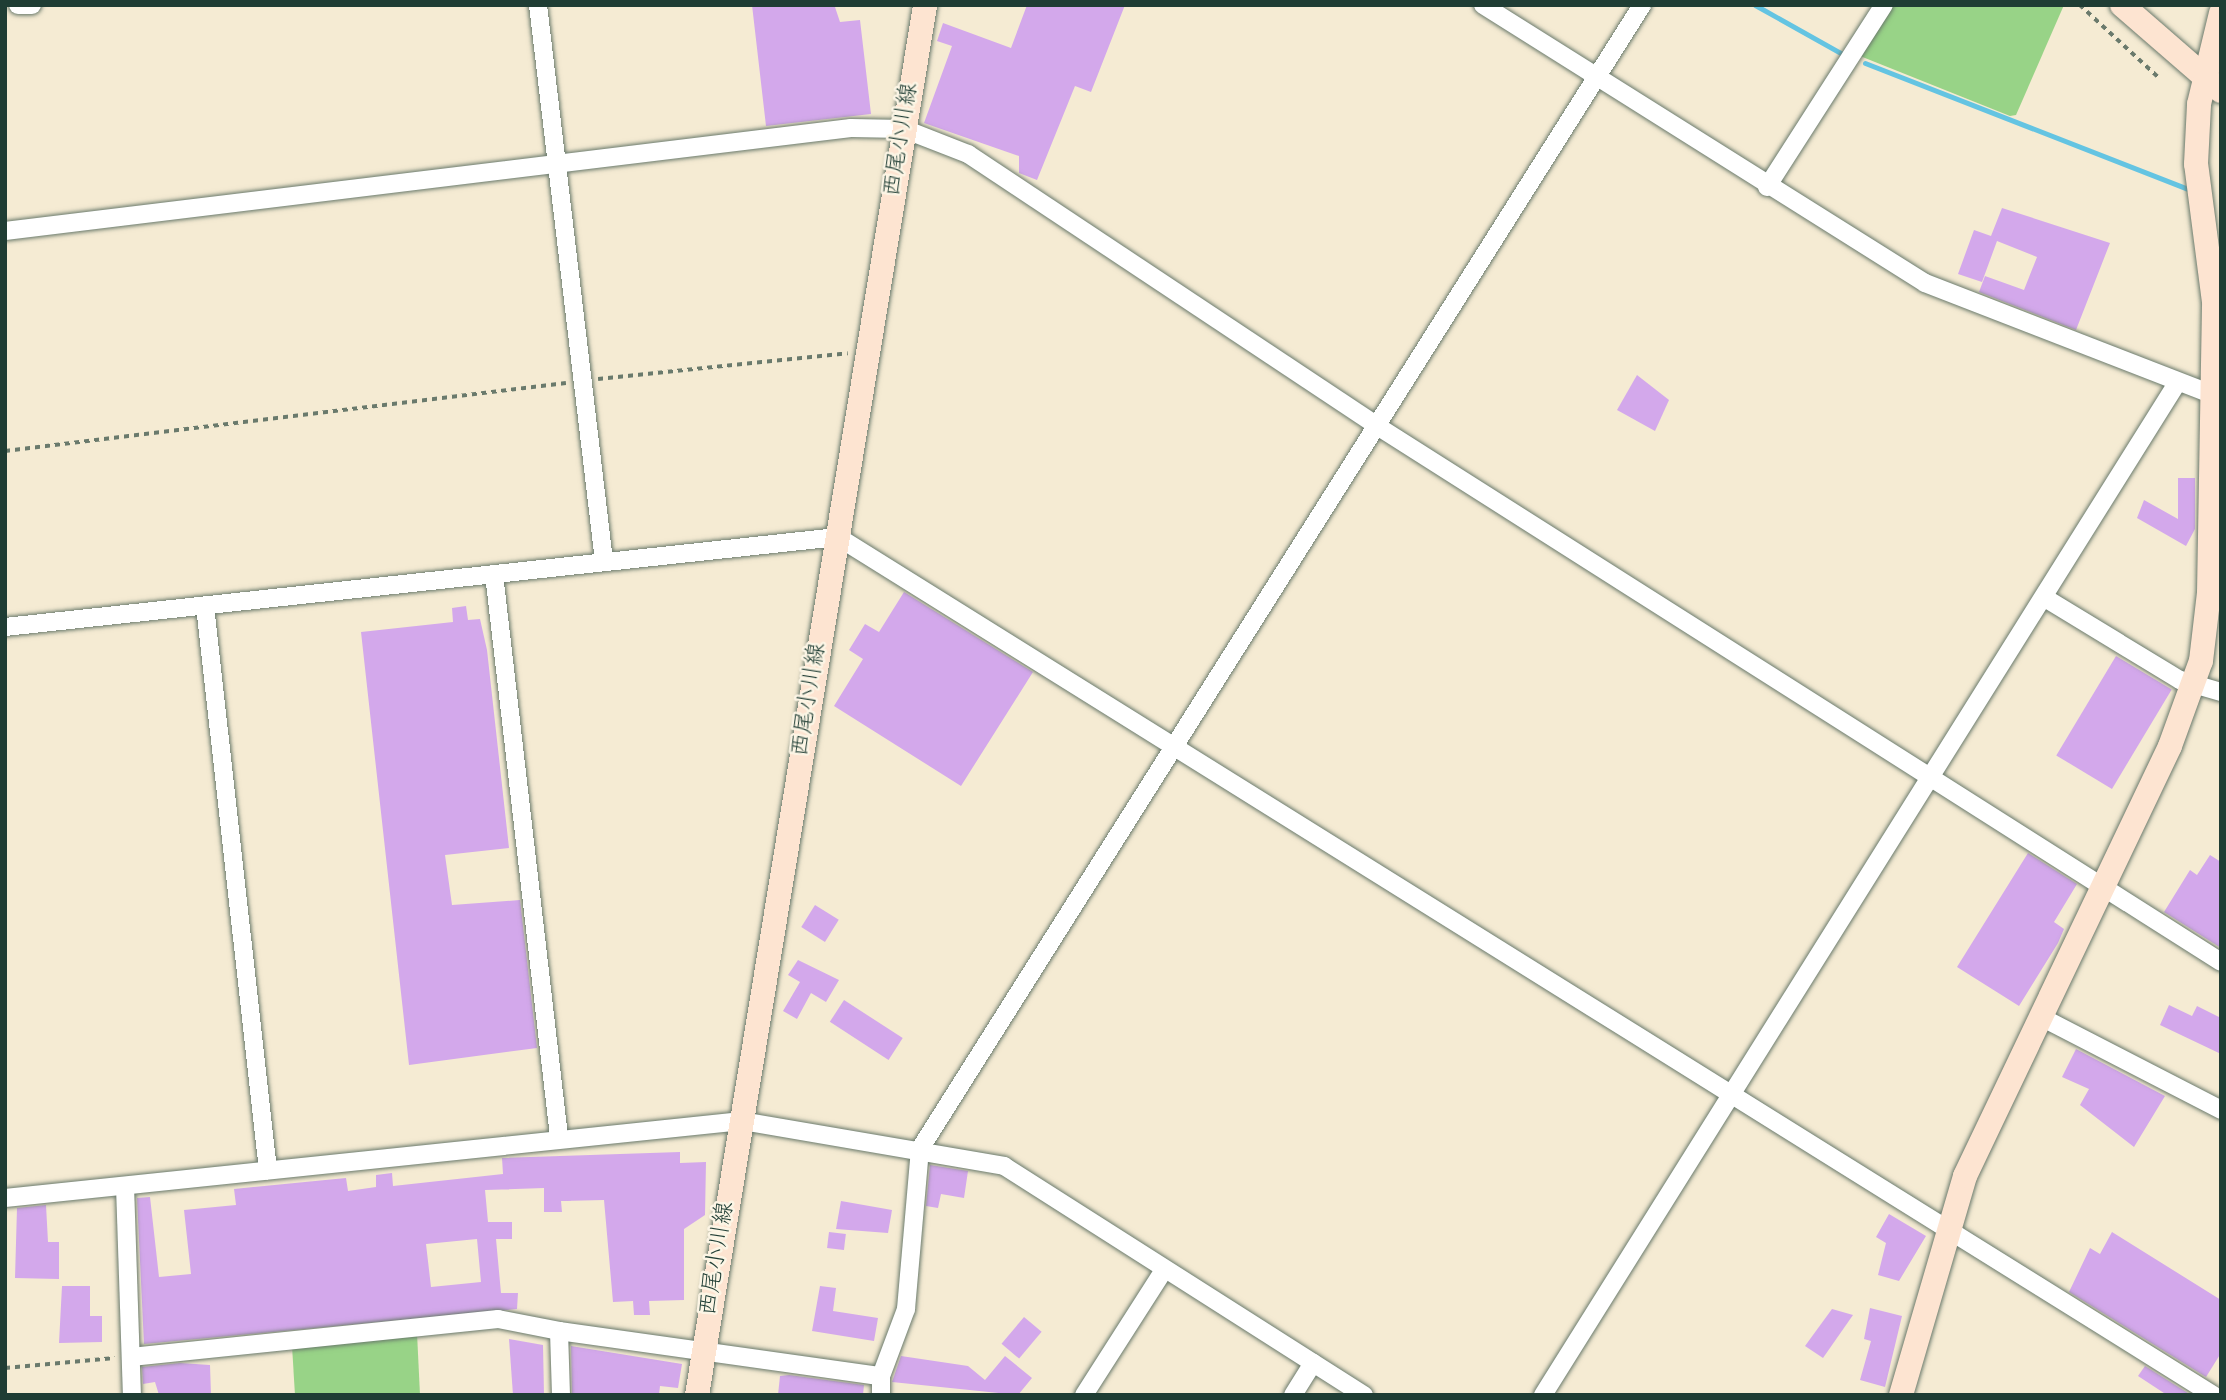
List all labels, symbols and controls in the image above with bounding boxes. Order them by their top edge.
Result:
street label: 西尾小川線 [880,81,926,199]
street label: 西尾小川線 [788,641,834,759]
street label: 西尾小川線 [696,1200,742,1318]

